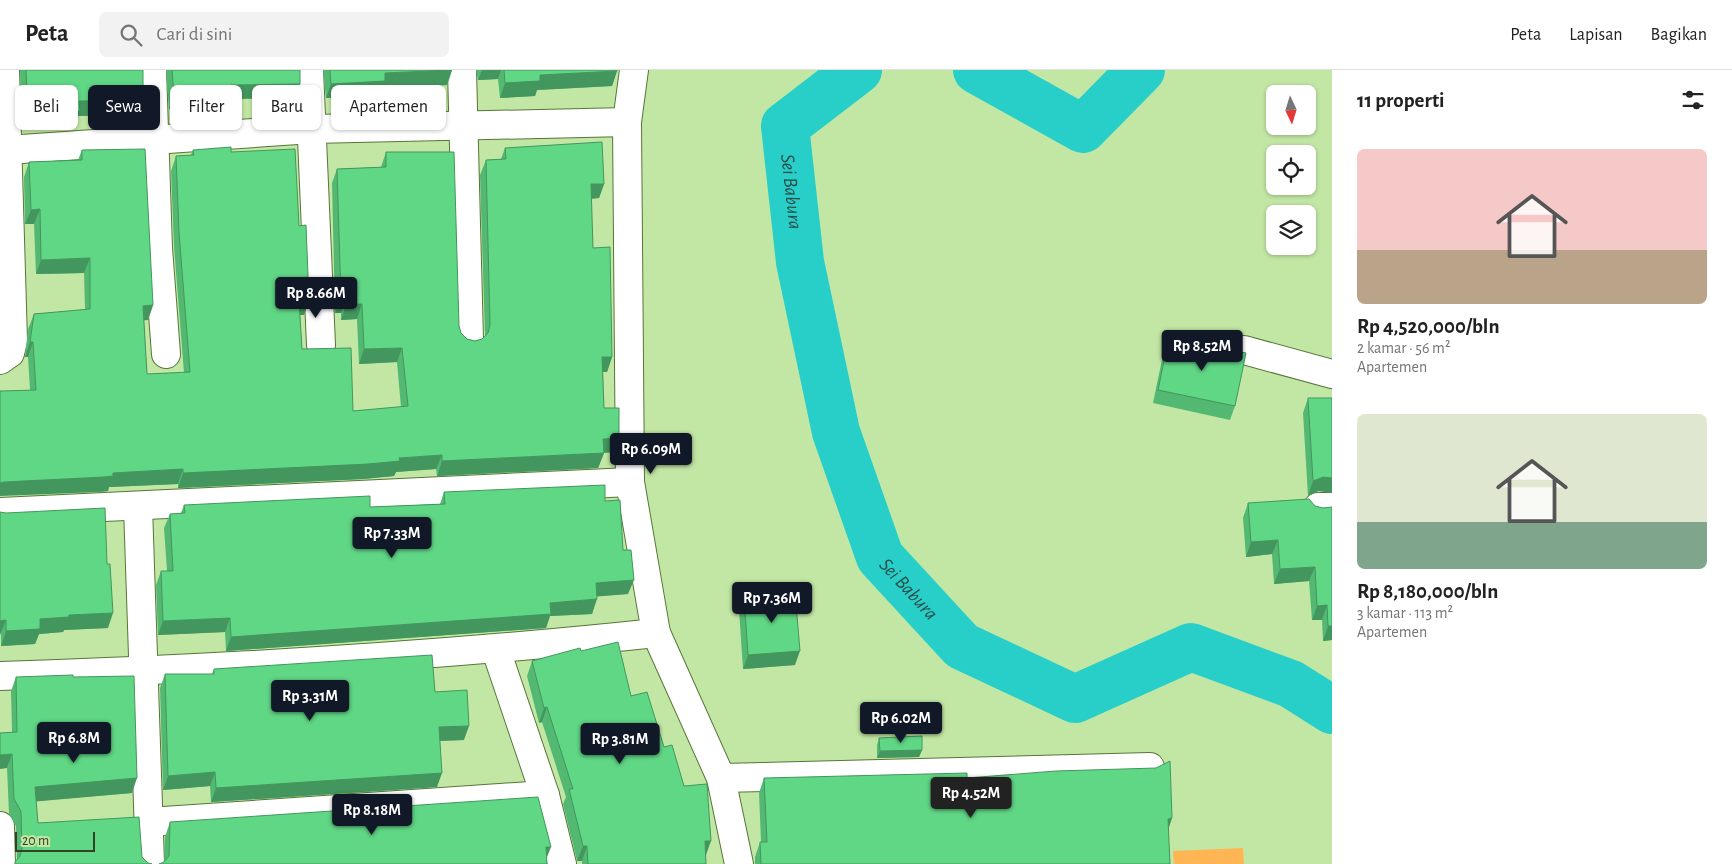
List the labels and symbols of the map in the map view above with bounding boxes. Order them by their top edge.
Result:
north arrow [1266,85,1316,135]
water label: Sei Babura [777,153,805,230]
pin: Rp 8.66M [264,276,368,319]
pin: Rp 8.52M [1150,330,1254,372]
pin: Rp 6.09M [599,432,703,475]
pin: Rp 7.33M [340,516,444,559]
water label: Sei Babura [875,555,941,624]
pin: Rp 7.36M [720,582,824,624]
pin: Rp 3.31M [258,680,362,722]
pin: Rp 6.02M [849,702,953,744]
pin: Rp 6.8M [28,722,120,764]
pin: Rp 3.81M [568,722,672,765]
pin: Rp 4.52M [919,776,1023,819]
pin: Rp 8.18M [320,794,424,836]
scale bar [15,829,95,852]

